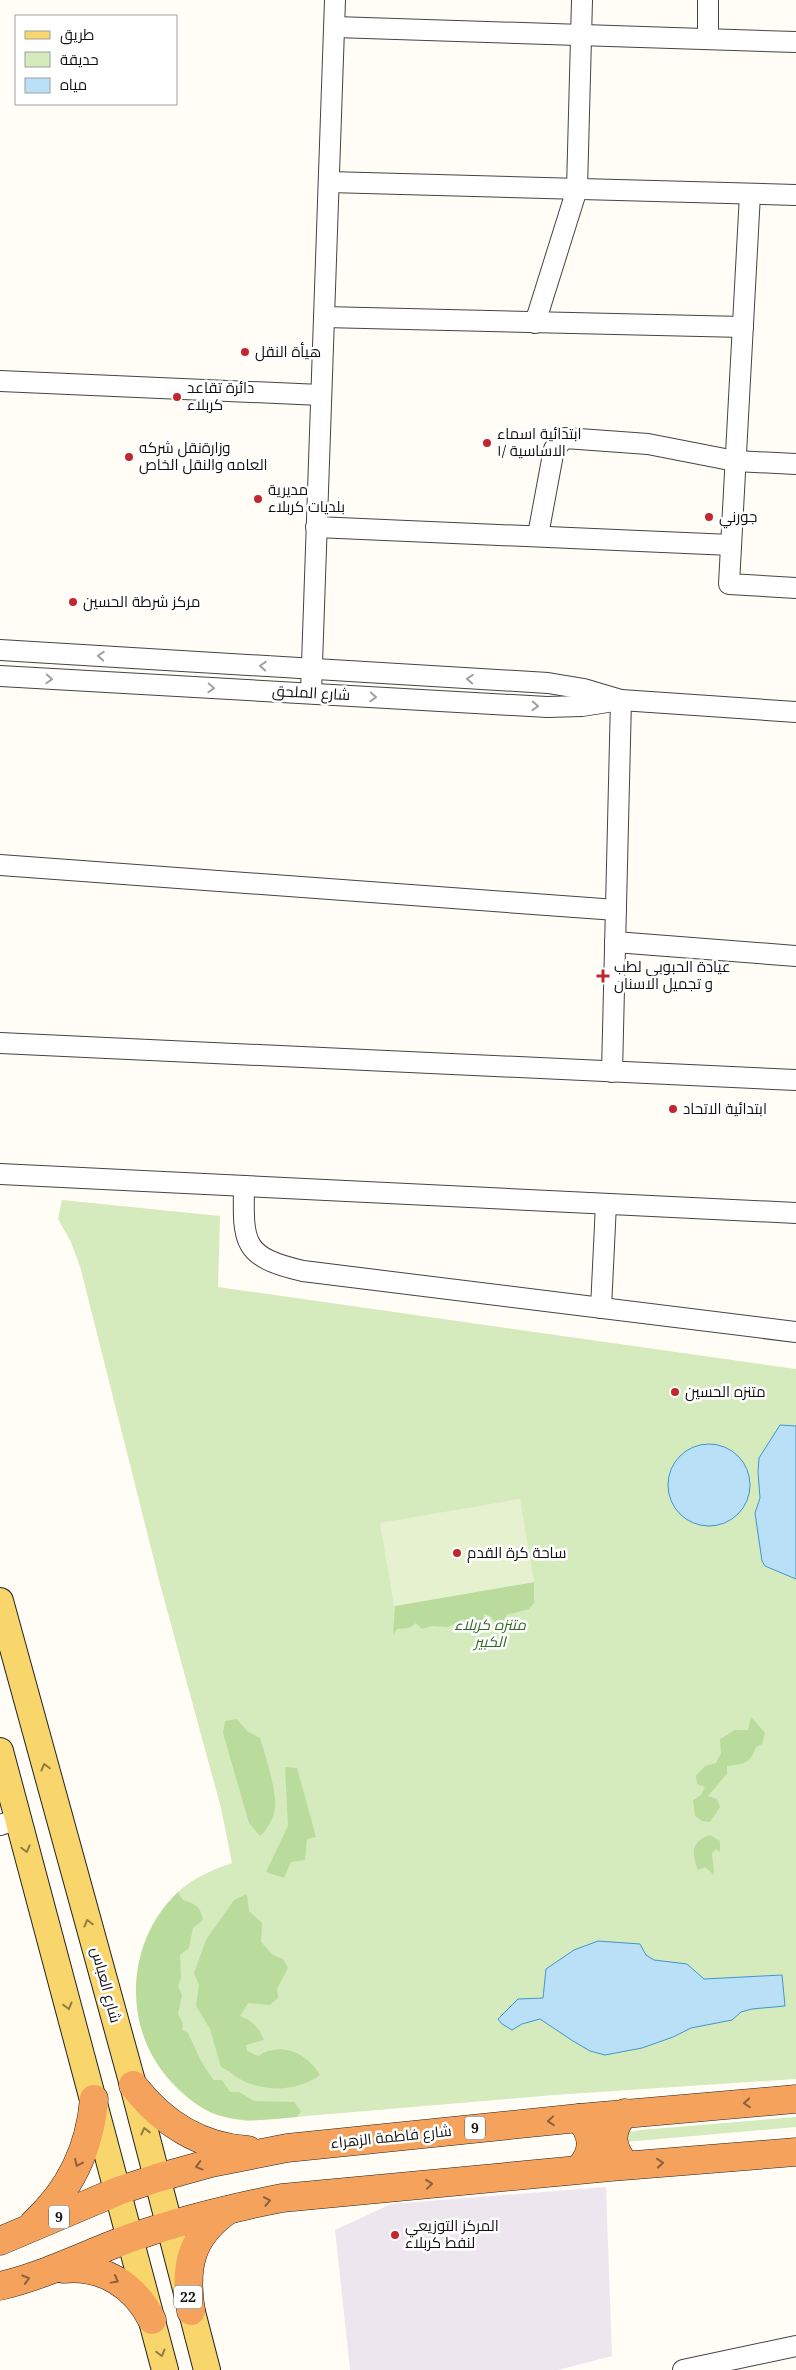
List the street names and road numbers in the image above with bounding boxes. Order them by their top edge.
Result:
street label: شارع الملحق [271,680,351,706]
street label: شارع العباس [85,1945,127,2025]
road number: 9 [465,2116,485,2140]
street label: شارع فاطمة الزهراء [329,2120,453,2154]
road number: 9 [49,2206,69,2228]
road number: 22 [174,2286,202,2308]

